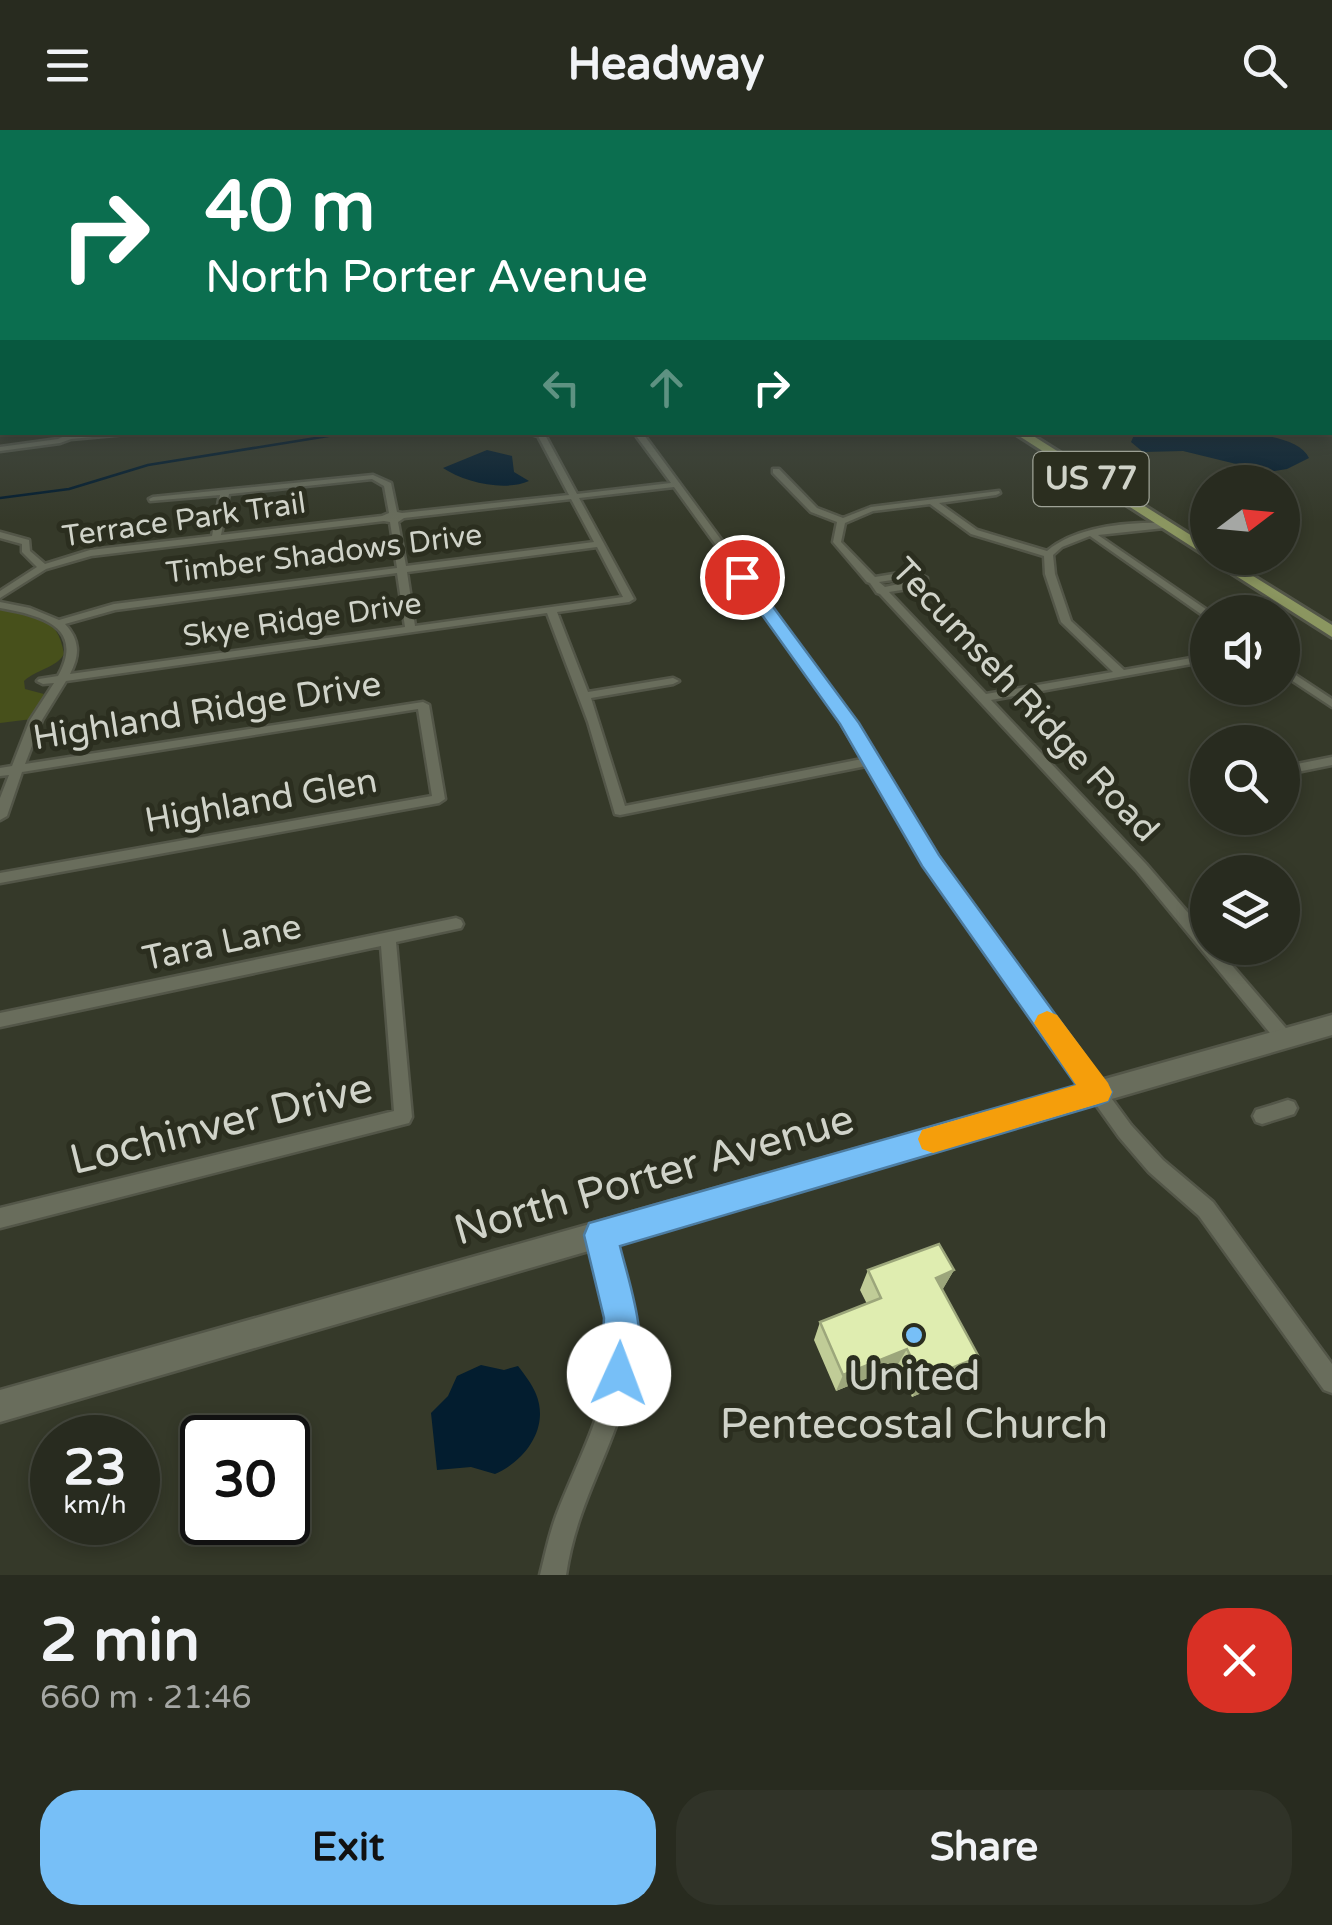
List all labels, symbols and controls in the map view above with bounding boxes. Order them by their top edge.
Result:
icon: menu [40,38,95,93]
text: Headway [568,38,764,92]
icon: search [1237,38,1292,93]
text: 40 m [205,166,375,250]
icon: right [40,170,170,300]
text: North Porter Avenue [205,251,648,305]
icon: left [534,360,589,415]
icon: ahead [639,360,694,415]
icon: right [744,360,799,415]
road number: US 77 [1034,452,1148,506]
north arrow [1190,465,1300,575]
map controls [1190,465,1300,965]
street label: Terrace Park Trail [60,485,308,555]
street label: Timber Shadows Drive [164,516,484,592]
pin [700,535,785,620]
street label: Tecumseh Ridge Road [883,549,1167,851]
icon: arrive [715,550,770,605]
street label: Skye Ridge Drive [180,585,424,655]
button: sound [1190,595,1300,705]
street label: Highland Ridge Drive [30,663,384,759]
button: search [1190,725,1300,835]
street label: Highland Glen [141,760,381,842]
button: layers [1190,855,1300,965]
street label: Tara Lane [139,906,305,980]
street label: Lochinver Drive [65,1062,377,1186]
street label: North Porter Avenue [448,1094,860,1256]
position arrow [567,1322,671,1426]
marker: United Pentecostal Church [903,1324,925,1346]
place label: United Pentecostal Church [720,1351,1108,1450]
speed limit sign: 30 [180,1415,310,1545]
text: 23 [64,1438,126,1498]
text: km/h [64,1490,126,1520]
text: 2 min [40,1605,200,1677]
button: close [1187,1608,1292,1713]
text: 660 m · 21:46 [40,1679,252,1717]
button: Exit [40,1790,656,1905]
button: Share [676,1790,1292,1905]

